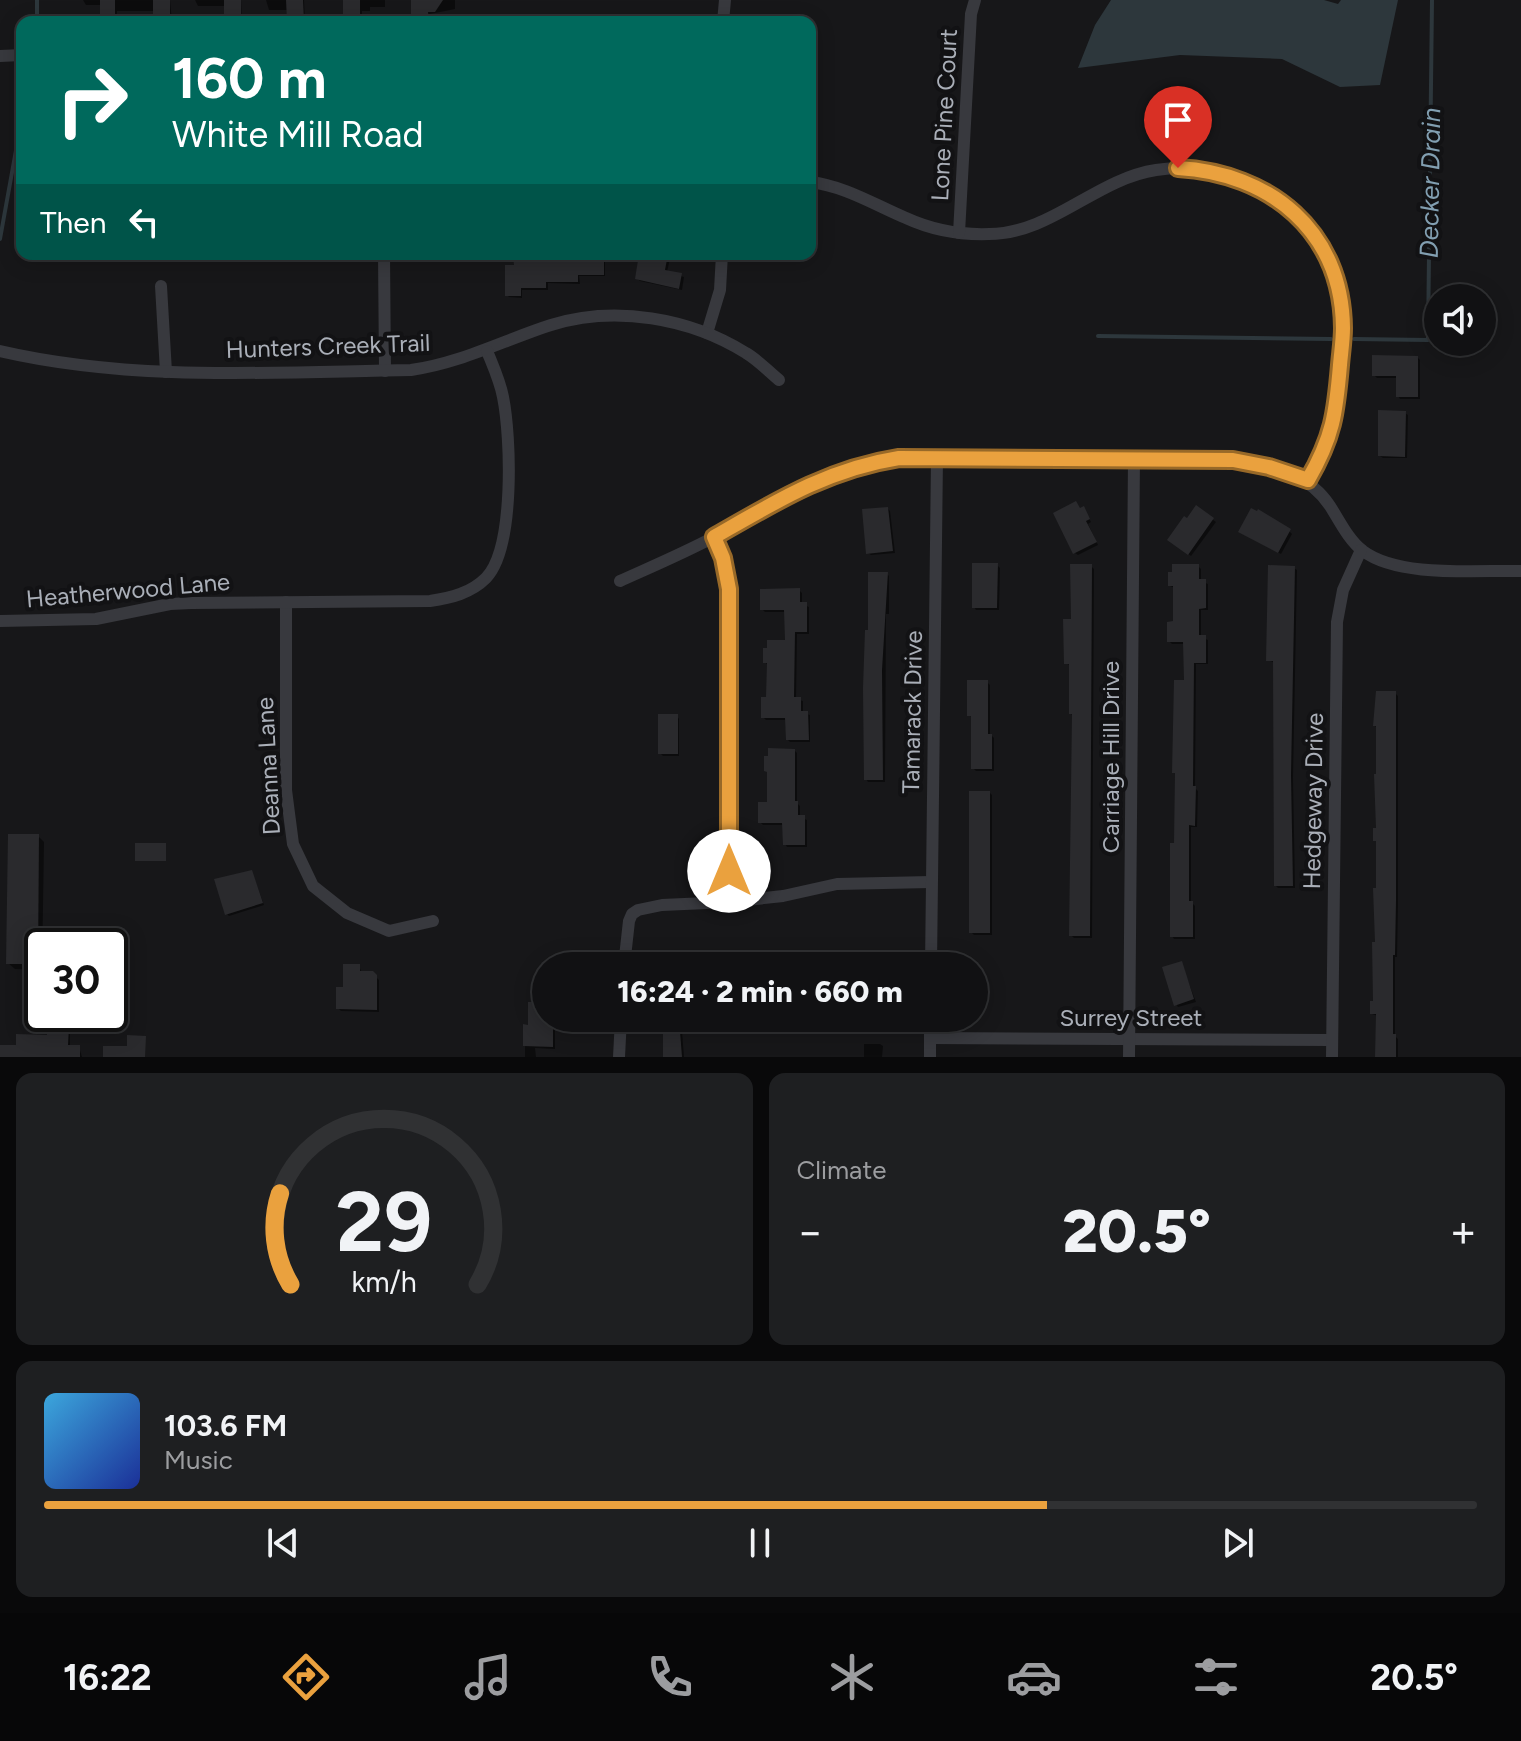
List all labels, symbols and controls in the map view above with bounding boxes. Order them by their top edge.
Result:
street label: Lone Pine Court [925,28,963,202]
text: 160 m [172,45,327,112]
icon: right [40,48,144,152]
pin [1144,86,1212,168]
icon: arrive [1156,98,1200,142]
water label: Decker Drain [1413,107,1447,259]
text: White Mill Road [172,113,423,156]
icon: left [122,200,166,244]
text: Then [40,204,106,241]
map controls [1424,284,1496,356]
button: sound [1424,284,1496,356]
street label: Hunters Creek Trail [225,328,431,364]
street label: Heatherwood Lane [25,567,231,613]
street label: Tamarack Drive [896,630,928,794]
street label: Carriage Hill Drive [1096,661,1125,853]
street label: Deanna Lane [250,696,286,836]
street label: Hedgeway Drive [1297,712,1329,890]
position arrow [687,829,771,913]
speed limit sign: 30 [24,928,128,1032]
text: 16:24 · 2 min · 660 m [617,973,903,1010]
street label: Surrey Street [1060,1003,1202,1032]
text: Climate [797,1154,886,1186]
text: 29 [336,1172,432,1272]
text: 20.5° [1063,1195,1211,1267]
text: − [797,1205,824,1258]
text: + [1450,1205,1477,1258]
text: km/h [352,1265,417,1299]
text: 103.6 FM [164,1407,287,1444]
text: Music [164,1444,233,1476]
icon: previous [261,1521,305,1565]
icon: pause [738,1521,782,1565]
icon: next [1216,1521,1260,1565]
icon: directions [278,1649,334,1705]
icon: music [460,1649,516,1705]
icon: phone [642,1649,698,1705]
icon: climate [824,1649,880,1705]
icon: car [1006,1649,1062,1705]
icon: filters [1188,1649,1244,1705]
text: 16:22 [63,1656,152,1699]
text: 20.5° [1370,1656,1458,1699]

